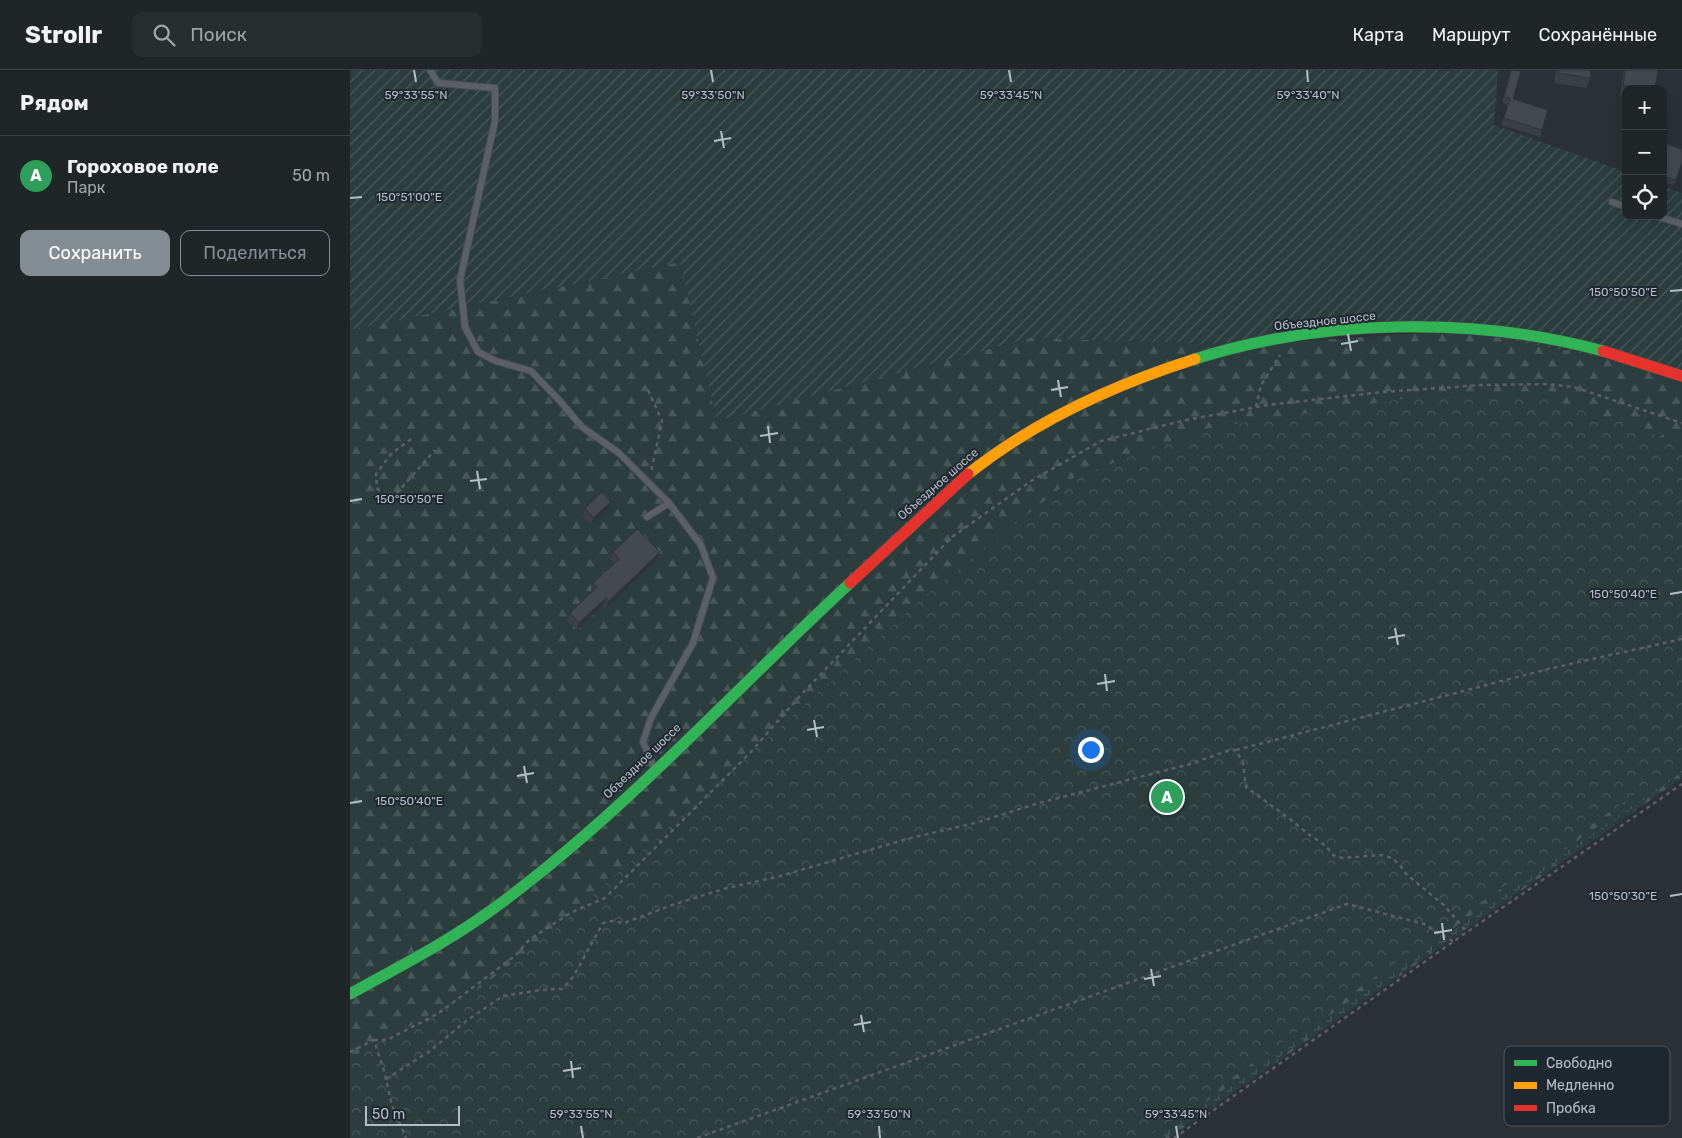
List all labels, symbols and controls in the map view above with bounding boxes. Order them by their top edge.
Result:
search box [132,12,482,57]
text: Strollr [25,21,102,49]
icon: search [150,21,178,49]
text: Поиск [190,23,247,46]
text: Карта [1353,24,1404,46]
text: Маршрут [1432,24,1511,46]
text: Сохранённые [1539,24,1657,46]
map controls [1622,85,1667,220]
button: + [1622,85,1667,130]
text: 59°33'55"N [384,88,448,102]
text: 59°33'50"N [681,88,745,102]
text: 59°33'45"N [980,88,1042,102]
text: 59°33'40"N [1276,88,1340,102]
text: Рядом [20,90,89,115]
button: − [1622,130,1667,175]
text: Гороховое поле [67,155,219,178]
text: A [30,166,42,185]
text: 50 m [292,166,330,185]
button: locate [1622,175,1667,220]
text: Парк [67,178,105,197]
text: 150°51'00"E [376,190,442,204]
button: Сохранить [20,230,170,276]
button: Поделиться [180,230,330,276]
text: 150°50'50"E [1589,285,1657,299]
street label: Объездное шоссе [1273,309,1377,333]
street label: Объездное шоссе [895,445,981,523]
text: 150°50'50"E [375,492,443,506]
text: 150°50'40"E [1589,587,1657,601]
street label: Объездное шоссе [600,720,684,802]
your location [1078,737,1104,763]
pin: A [1151,778,1183,816]
text: 150°50'40"E [375,794,443,808]
text: 150°50'30"E [1589,889,1657,903]
legend [1504,1046,1670,1126]
text: Свободно [1546,1055,1612,1072]
text: Медленно [1546,1077,1614,1094]
text: Пробка [1546,1100,1596,1117]
scale bar [365,1103,460,1126]
text: 50 m [372,1106,405,1123]
text: 59°33'55"N [549,1107,613,1121]
text: 59°33'50"N [847,1107,911,1121]
text: 59°33'45"N [1145,1107,1207,1121]

